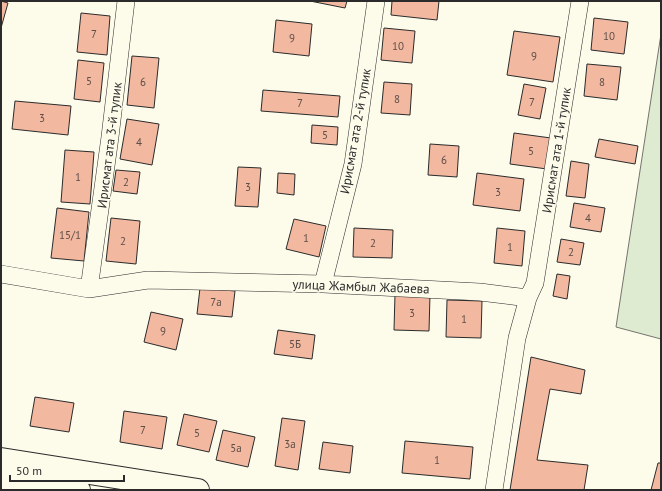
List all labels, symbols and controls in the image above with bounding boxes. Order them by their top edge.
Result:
house number: 7 [91,27,97,41]
house number: 10 [603,29,615,43]
house number: 9 [289,31,295,45]
house number: 10 [392,39,404,53]
house number: 9 [531,49,537,63]
street label: Ирисмат ата 2-й тупик [336,66,375,195]
house number: 5 [86,74,92,88]
house number: 6 [140,75,146,89]
house number: 8 [599,75,605,89]
street label: Ирисмат ата 3-й тупик [93,80,126,209]
street label: Ирисмат ата 1-й тупик [538,85,575,214]
house number: 8 [394,92,400,106]
house number: 7 [529,95,535,109]
house number: 7 [297,96,303,110]
house number: 3 [39,111,45,125]
house number: 5 [322,128,328,142]
house number: 4 [136,135,142,149]
house number: 5 [528,144,534,158]
house number: 6 [441,153,447,167]
house number: 1 [75,170,81,184]
house number: 2 [123,175,129,189]
house number: 3 [245,180,251,194]
house number: 3 [495,185,501,199]
house number: 4 [585,211,591,225]
house number: 15/1 [59,228,81,242]
house number: 1 [303,231,309,245]
house number: 2 [120,234,126,248]
house number: 2 [370,236,376,250]
house number: 1 [507,240,513,254]
house number: 2 [568,245,574,259]
street label: улица Жамбыл Жабаева [292,276,430,297]
house number: 7а [210,295,222,309]
house number: 3 [409,306,415,320]
house number: 1 [461,312,467,326]
house number: 9 [160,324,166,338]
house number: 5Б [289,337,301,351]
house number: 7 [140,423,146,437]
house number: 5 [194,426,200,440]
house number: 3а [284,437,296,451]
house number: 5а [230,441,242,455]
house number: 1 [434,453,440,467]
scale bar [10,457,124,483]
text: 50 m [16,463,42,478]

